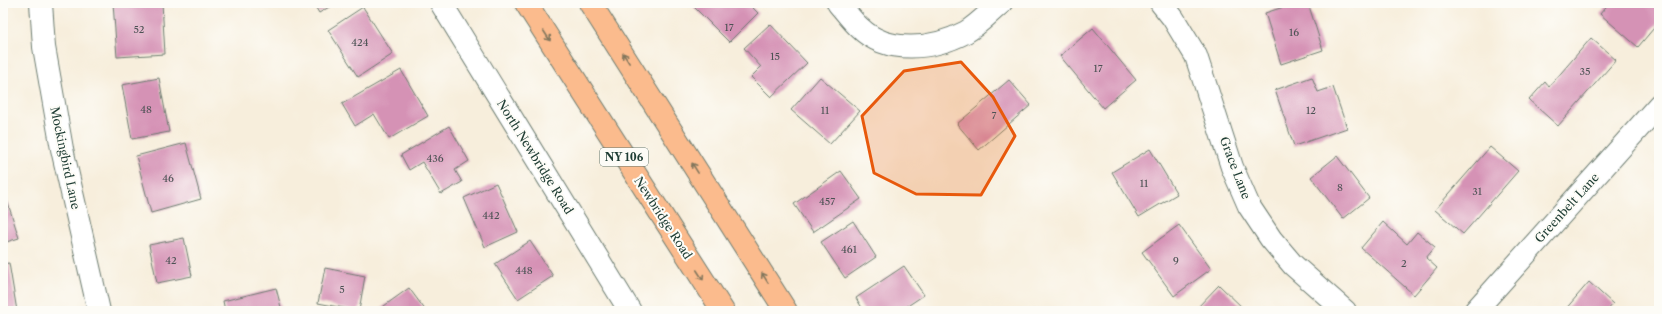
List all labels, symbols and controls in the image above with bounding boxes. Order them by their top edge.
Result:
house number: 17 [724,21,734,34]
house number: 52 [133,23,145,36]
house number: 16 [1289,26,1299,39]
one-way arrow [543,30,551,41]
house number: 424 [351,36,369,49]
house number: 15 [770,50,780,63]
one-way arrow [621,52,629,64]
house number: 17 [1093,62,1103,75]
house number: 35 [1580,65,1590,78]
street label: North Newbridge Road [494,97,577,217]
house number: 48 [140,103,152,116]
house number: 11 [821,104,830,117]
house number: 12 [1306,104,1316,117]
street label: Mockingbird Lane [47,105,84,211]
house number: 7 [992,109,997,122]
street label: Grace Lane [1217,134,1254,201]
road number: NY 106 [600,148,648,166]
house number: 436 [426,152,444,165]
one-way arrow [691,163,699,174]
street label: Greenbelt Lane [1531,169,1602,246]
house number: 46 [162,172,174,185]
street label: Newbridge Road [631,174,696,262]
house number: 11 [1140,177,1149,190]
house number: 8 [1337,181,1343,194]
house number: 31 [1472,185,1483,198]
house number: 457 [819,195,835,208]
house number: 442 [482,209,500,222]
house number: 461 [841,243,858,256]
house number: 42 [165,254,177,267]
house number: 9 [1173,254,1179,267]
house number: 2 [1401,257,1407,270]
house number: 448 [515,264,533,277]
one-way arrow [696,269,704,280]
one-way arrow [760,272,768,284]
house number: 5 [339,283,345,296]

